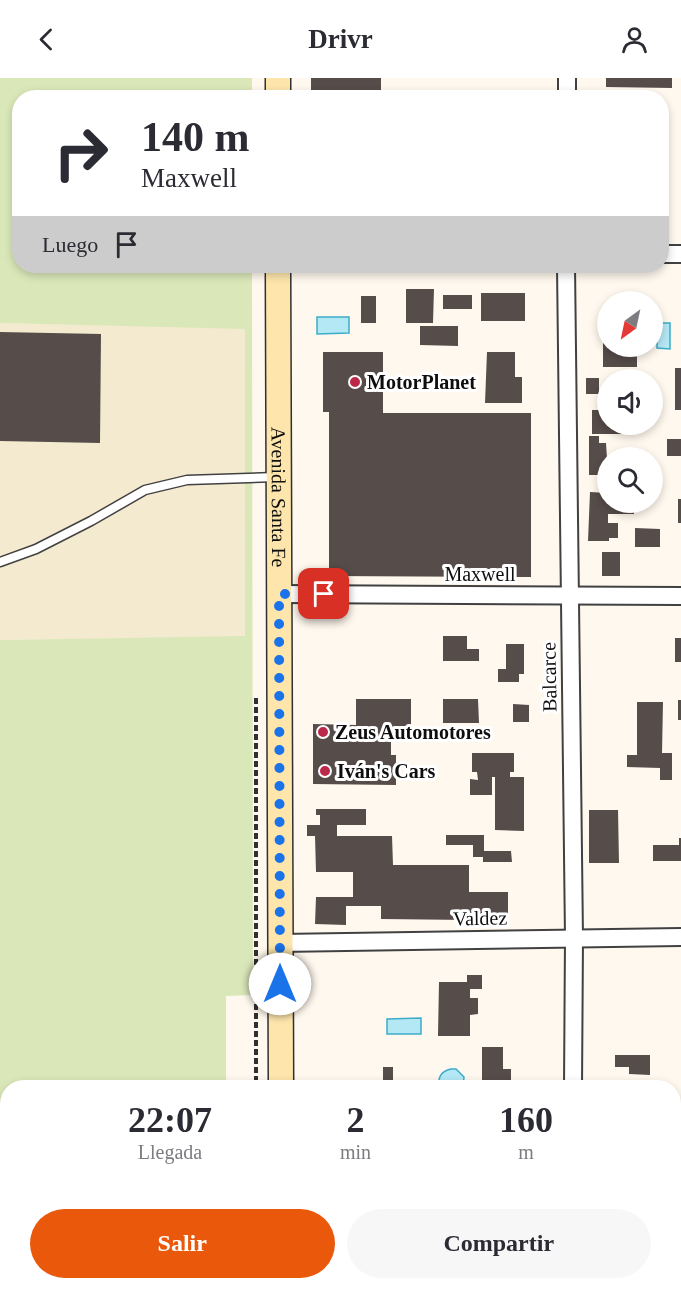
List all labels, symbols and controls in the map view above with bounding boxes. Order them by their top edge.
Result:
icon: back [30,23,63,56]
icon: person [618,23,651,56]
text: Drivr [308,24,373,54]
icon: right [42,114,120,192]
text: 140 m [141,114,250,160]
text: Maxwell [141,163,237,193]
icon: arrive [110,228,143,261]
text: Luego [42,232,98,257]
north arrow [597,291,663,357]
map controls [597,291,663,513]
button: sound [597,369,663,435]
place label: MotorPlanet [367,371,476,393]
marker: MotorPlanet [348,375,362,389]
street label: Avenida Santa Fe [268,427,290,568]
button: search [597,447,663,513]
street label: Maxwell [444,563,516,585]
pin [298,568,349,619]
icon: arrive [307,577,340,610]
street label: Balcarce [537,642,561,712]
place label: Zeus Automotores [335,721,491,743]
marker: Zeus Automotores [316,725,330,739]
place label: Iván's Cars [337,760,436,782]
marker: Iván's Cars [318,764,332,778]
street label: Valdez [453,907,508,929]
position arrow [248,952,312,1016]
text: 22:07 [128,1100,212,1140]
text: 2 [347,1100,365,1140]
text: 160 [499,1100,553,1140]
text: Llegada [138,1141,202,1163]
text: min [340,1141,371,1163]
text: m [518,1141,534,1163]
button: Salir [30,1209,335,1278]
button: Compartir [347,1209,651,1278]

